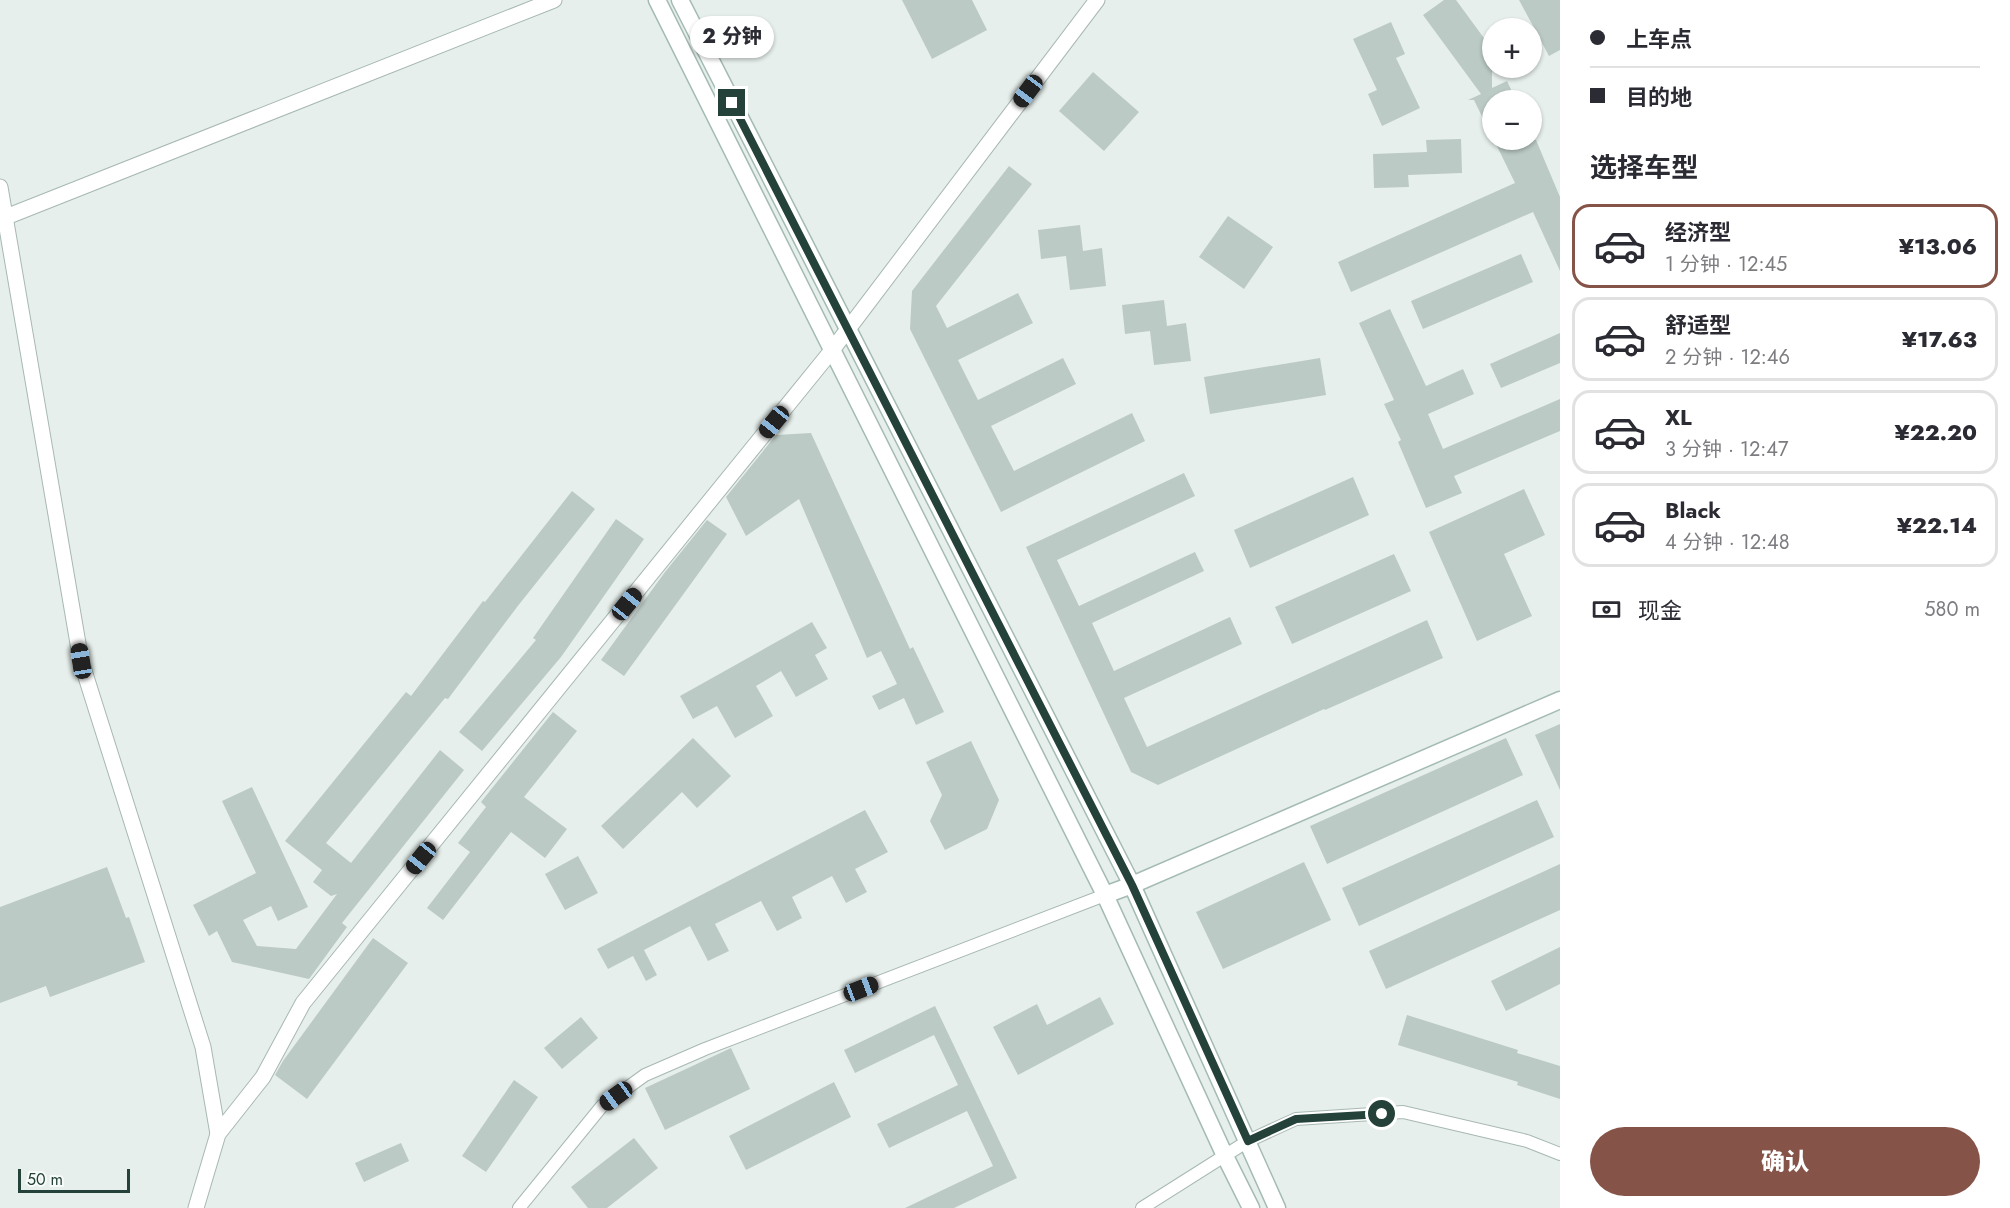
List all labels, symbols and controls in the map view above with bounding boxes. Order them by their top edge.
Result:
callout: 2 分钟 [690,16,774,58]
map controls [1482,18,1542,150]
button: + [1482,18,1542,78]
text: 2 分钟 [702,22,762,51]
text: 上车点 [1626,23,1692,55]
car [1010,71,1046,111]
text: 目的地 [1626,81,1692,113]
route end [718,89,745,116]
button: − [1482,90,1542,150]
text: 选择车型 [1590,148,1698,187]
text: 经济型 [1665,216,1731,248]
icon: car [1593,219,1647,273]
text: ¥13.06 [1899,230,1977,262]
text: 1 分钟 · 12:45 [1665,250,1787,279]
text: 舒适型 [1665,309,1731,341]
icon: car [1593,312,1647,366]
text: ¥17.63 [1902,323,1977,355]
text: 2 分钟 · 12:46 [1665,343,1790,372]
text: XL [1665,401,1692,433]
car [756,402,792,442]
icon: car [1593,405,1647,459]
text: ¥22.20 [1894,416,1977,448]
text: 3 分钟 · 12:47 [1665,435,1788,464]
text: Black [1665,494,1721,526]
icon: car [1593,498,1647,552]
text: ¥22.14 [1897,509,1977,541]
text: 4 分钟 · 12:48 [1665,528,1790,557]
car [609,584,645,624]
icon: cash [1590,593,1623,626]
text: 现金 [1638,594,1682,626]
text: 580 m [1924,595,1980,624]
car [69,642,93,680]
car [403,838,439,878]
car [841,974,881,1004]
car [596,1078,636,1114]
route start [1368,1100,1395,1127]
button: 确认 [1590,1127,1980,1196]
scale bar [18,1166,130,1194]
text: 50 m [27,1168,63,1191]

